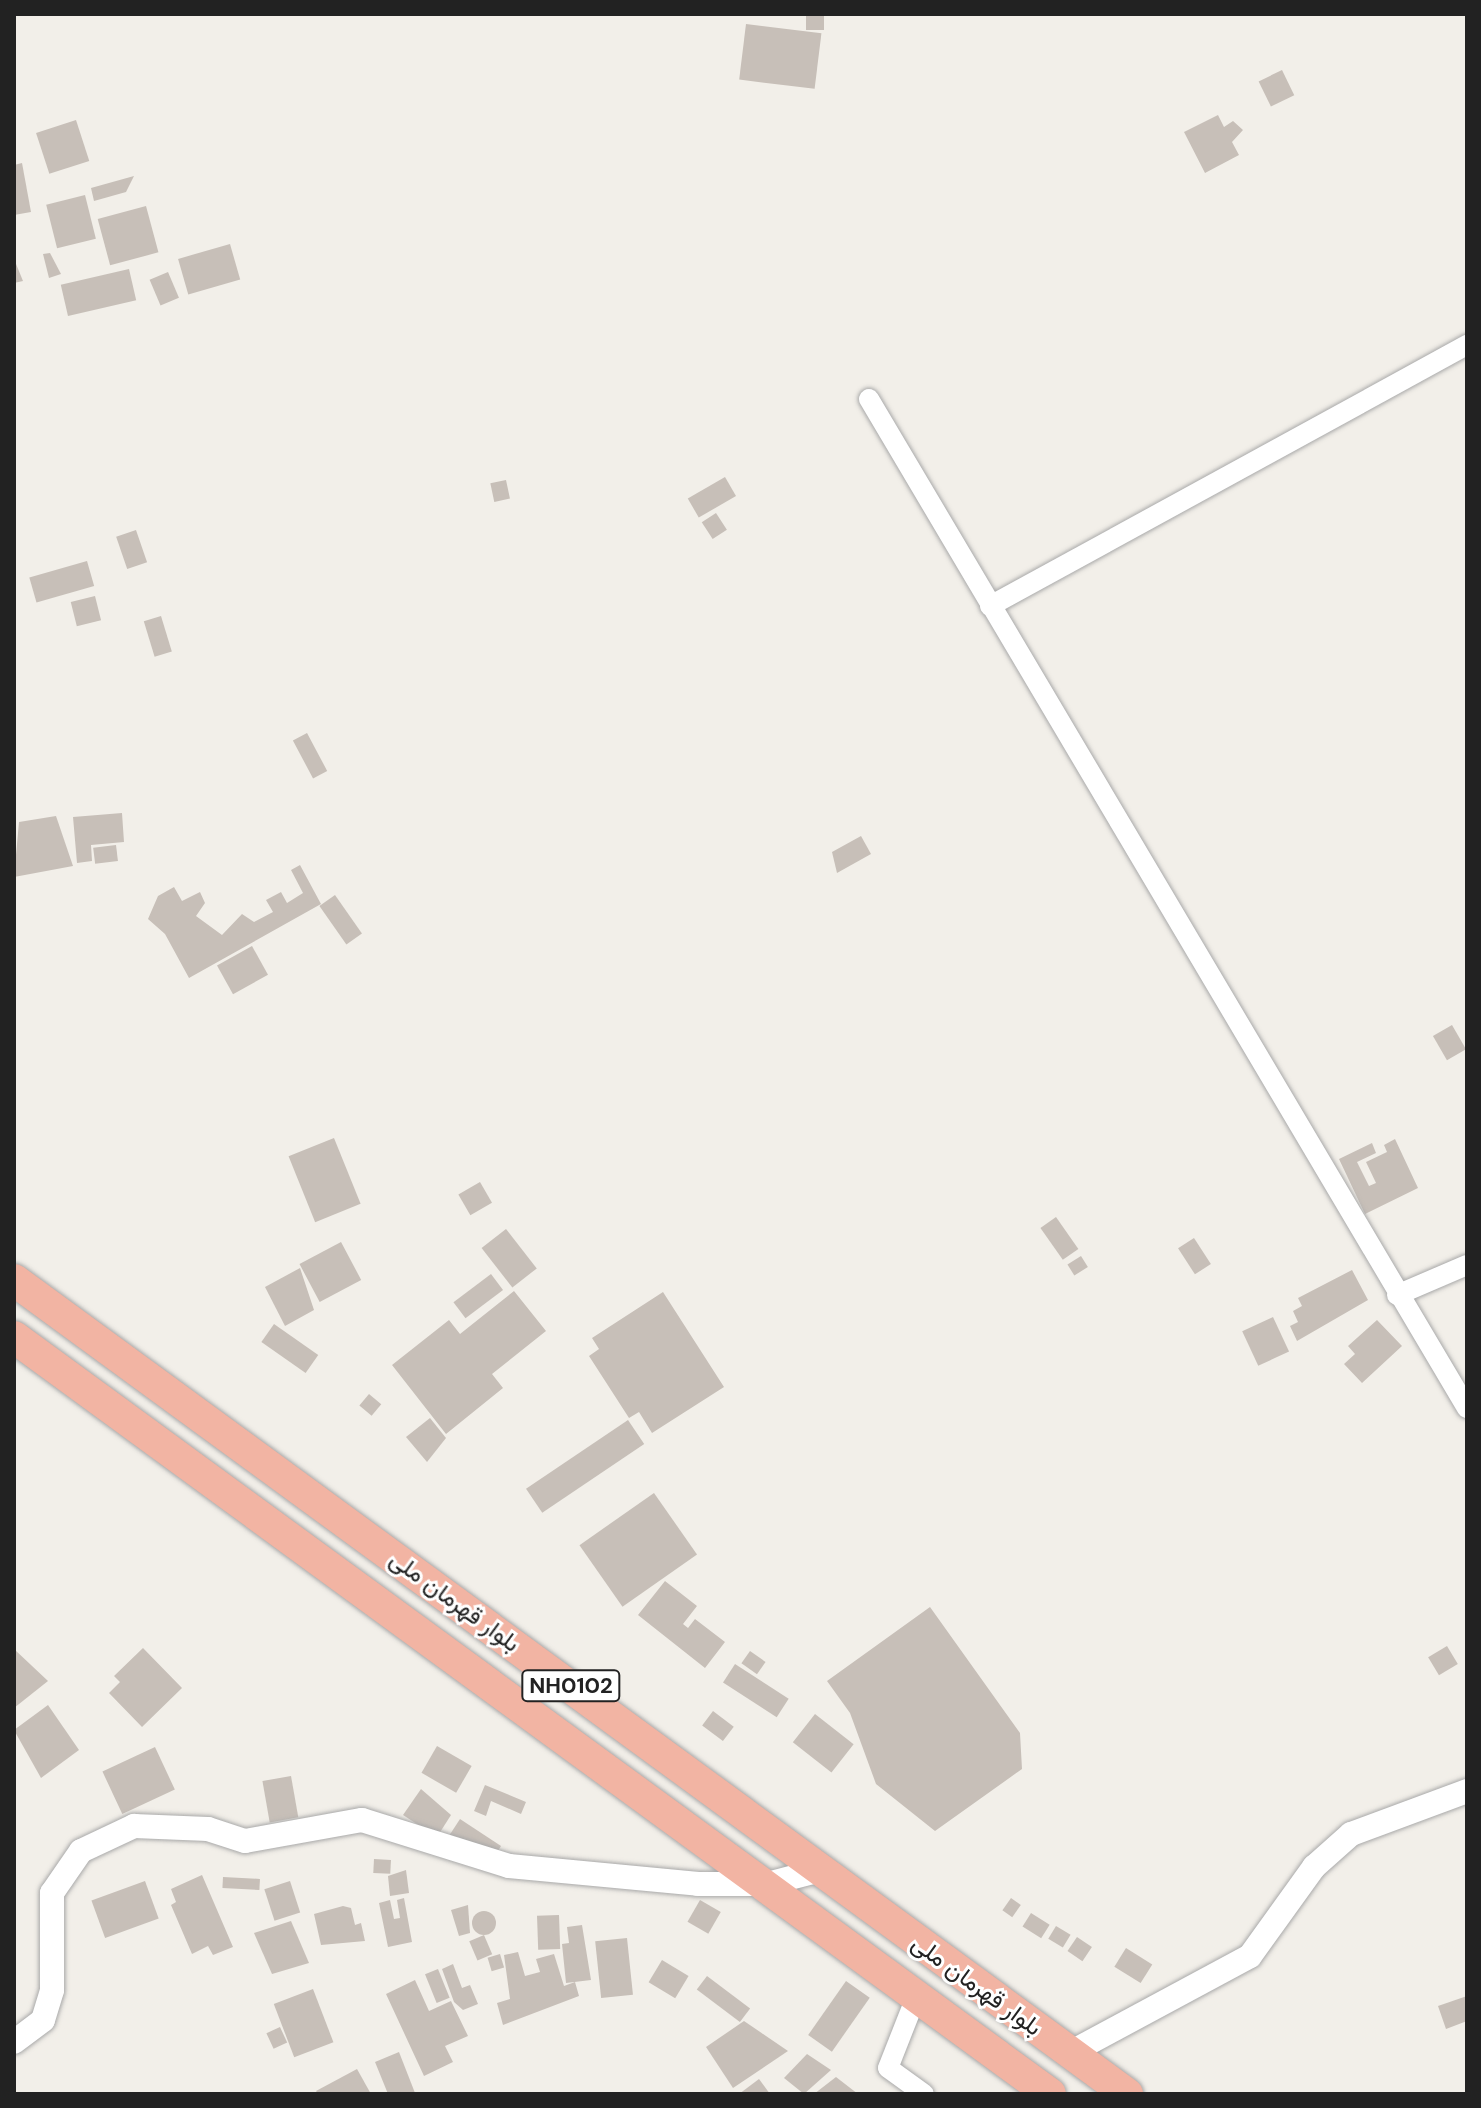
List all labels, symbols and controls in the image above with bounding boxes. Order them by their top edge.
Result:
street label: بلوار قهرمان ملی [384,1544,526,1658]
road number: NH0102 [521,1668,621,1704]
street label: بلوار قهرمان ملی [906,1928,1048,2042]

